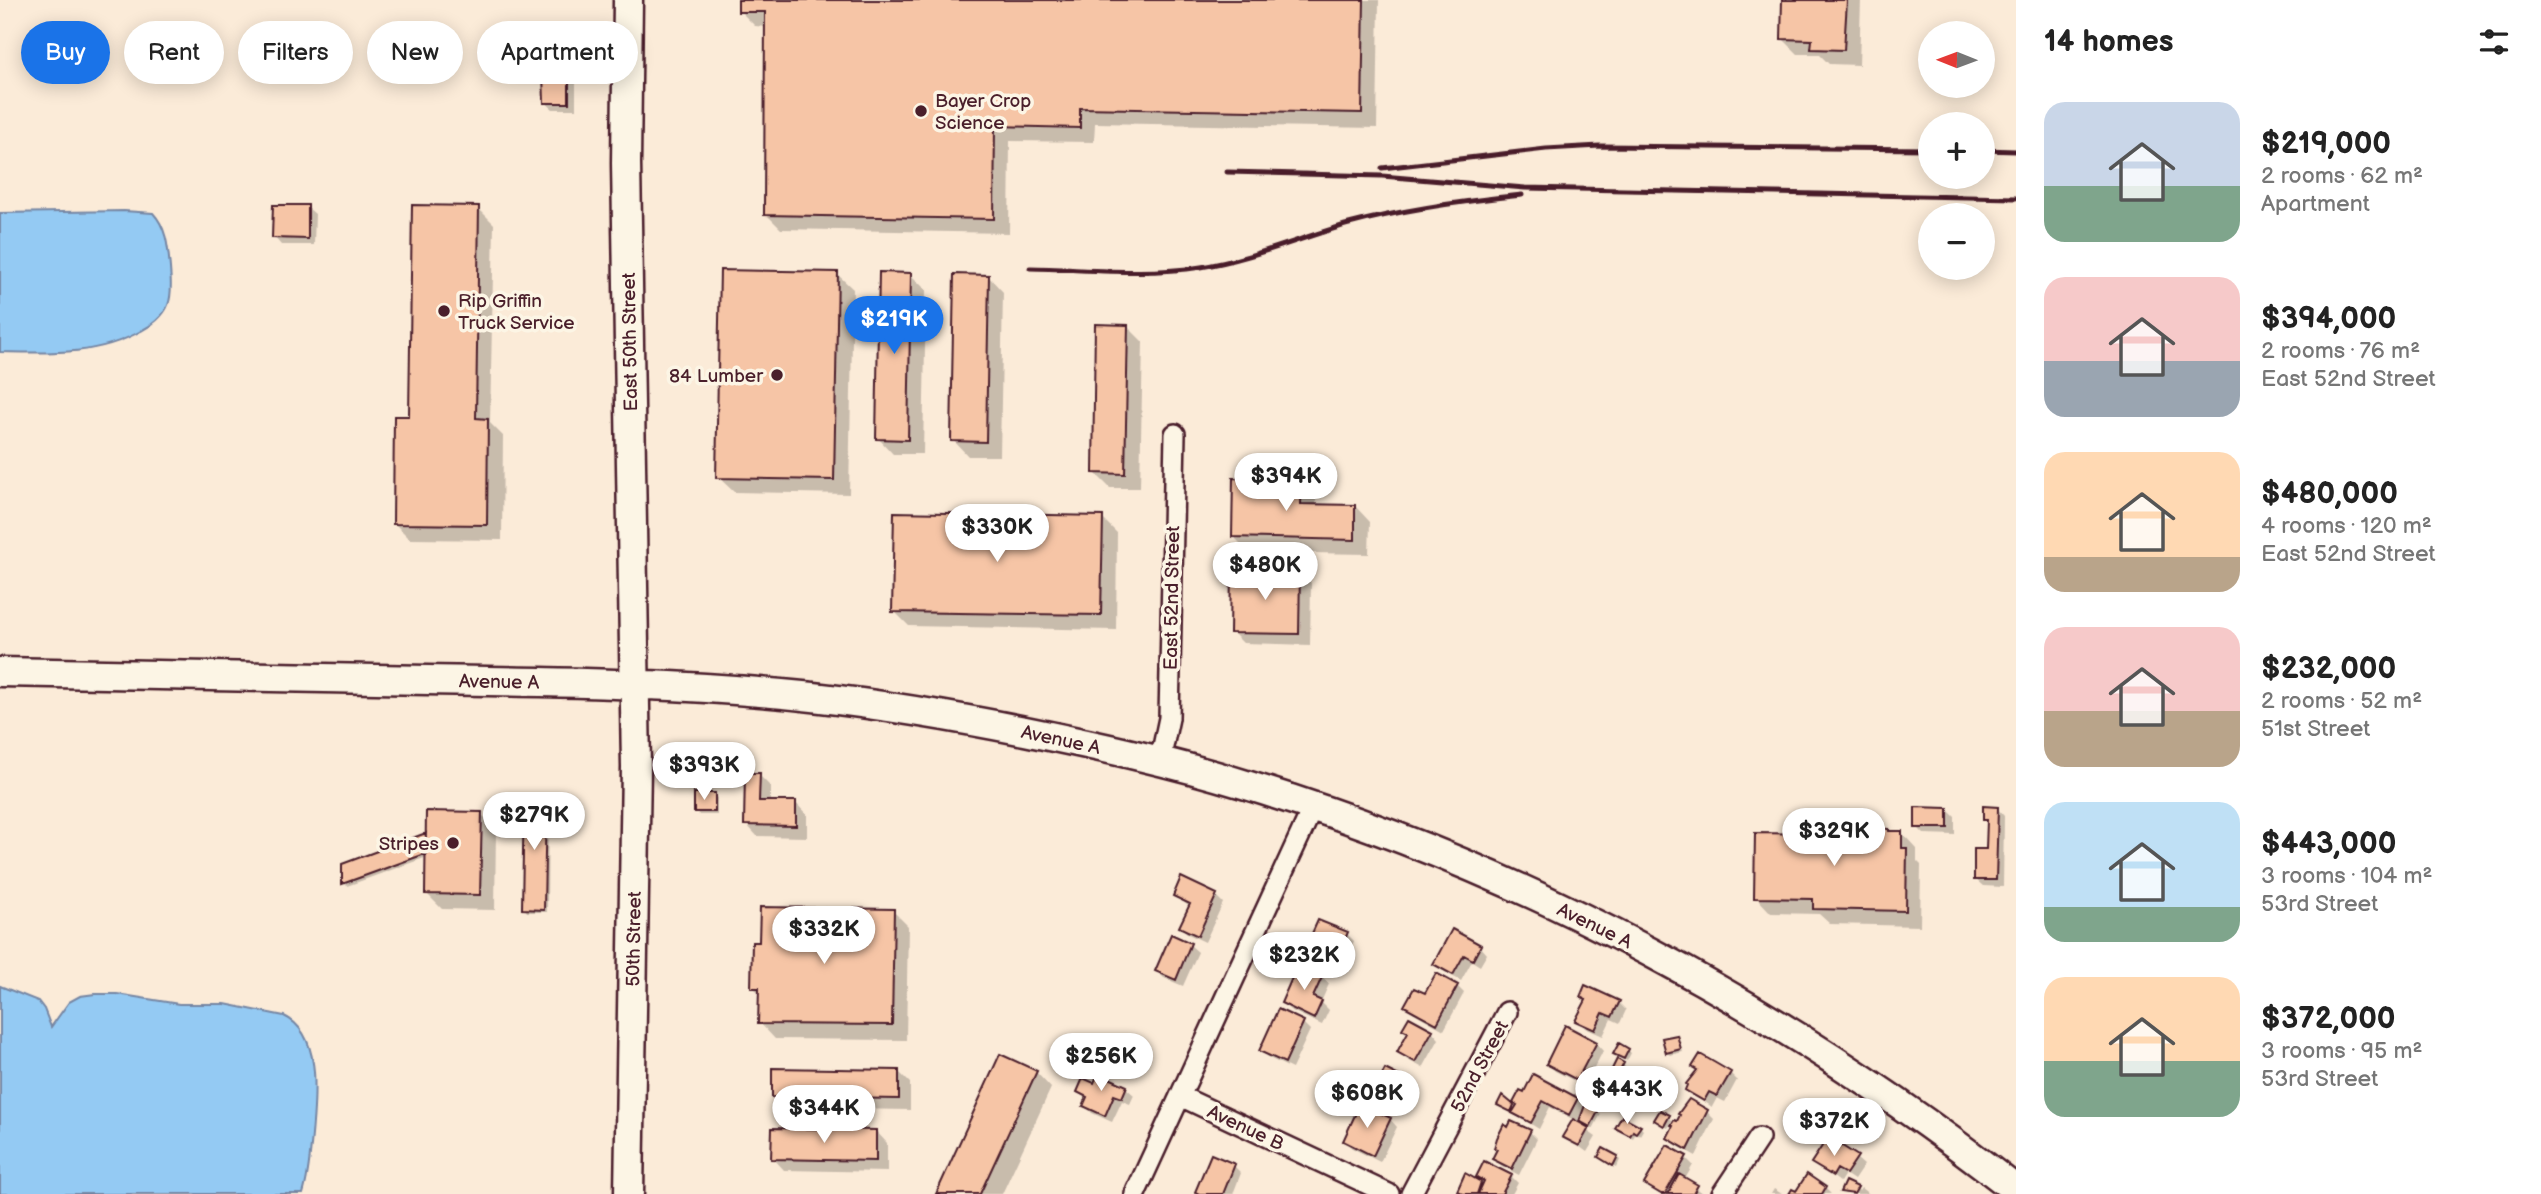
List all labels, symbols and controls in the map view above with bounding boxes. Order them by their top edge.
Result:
chip: Buy [21,21,110,84]
chip: Rent [124,21,224,84]
chip: Filters [238,21,353,84]
chip: New [367,21,463,84]
chip: Apartment [477,21,638,84]
north arrow [1918,21,1995,98]
map controls [1918,21,1995,280]
icon: filters [2475,23,2513,61]
text: 14 homes [2044,24,2173,60]
place label: Bayer Crop Science [935,90,1031,135]
marker: Bayer Crop Science [913,103,929,119]
button: + [1918,112,1995,189]
text: $219,000 [2261,126,2391,162]
icon: home [2100,130,2184,214]
text: 2 rooms · 62 m² [2261,162,2423,190]
text: Apartment [2261,190,2370,218]
button: − [1918,203,1995,280]
street label: East 50th Street [618,272,643,412]
place label: Rip Griffin Truck Service [458,290,575,335]
pin: $219K [845,296,943,356]
text: $394,000 [2261,301,2396,337]
marker: Rip Griffin Truck Service [436,303,452,319]
text: $219K [860,305,928,333]
icon: home [2100,305,2184,389]
text: 2 rooms · 76 m² [2261,337,2420,365]
place label: 84 Lumber [669,365,764,388]
text: East 52nd Street [2261,365,2436,393]
marker: 84 Lumber [769,367,785,383]
pin: $394K [1237,454,1335,513]
text: $394K [1250,462,1322,490]
text: $480,000 [2261,476,2398,512]
icon: home [2100,480,2184,564]
pin: $330K [948,504,1046,564]
text: 4 rooms · 120 m² [2261,512,2432,540]
text: $330K [961,513,1033,541]
street label: East 52nd Street [1160,526,1185,670]
text: East 52nd Street [2261,540,2436,568]
pin: $480K [1216,542,1314,602]
text: $480K [1229,551,1301,579]
text: $232,000 [2261,651,2396,687]
icon: home [2100,655,2184,739]
street label: Avenue A [459,670,540,695]
text: 2 rooms · 52 m² [2261,687,2422,715]
text: 51st Street [2261,715,2370,743]
street label: Avenue A [1019,721,1103,760]
pin: $393K [655,742,753,802]
text: $393K [668,751,740,779]
pin: $279K [485,792,583,852]
text: $279K [499,801,569,829]
pin: $329K [1785,808,1883,868]
text: $329K [1798,817,1870,845]
text: $443,000 [2261,826,2396,862]
icon: home [2100,830,2184,914]
place label: Stripes [379,833,439,856]
marker: Stripes [445,835,461,851]
text: 3 rooms · 104 m² [2261,862,2432,890]
text: 53rd Street [2261,890,2378,918]
street label: 50th Street [622,891,647,987]
street label: Avenue A [1553,898,1636,954]
pin: $332K [775,906,873,966]
text: $332K [788,915,860,943]
pin: $232K [1255,932,1353,992]
text: $232K [1268,941,1340,969]
text: $372,000 [2261,1001,2396,1037]
icon: home [2100,1005,2184,1089]
street label: 52nd Street [1447,1017,1514,1117]
pin: $256K [1052,1034,1150,1093]
text: 3 rooms · 95 m² [2261,1037,2422,1065]
text: $256K [1065,1042,1137,1070]
text: 53rd Street [2261,1065,2378,1093]
pin: $443K [1578,1066,1676,1126]
pin: $608K [1318,1070,1416,1130]
text: $443K [1591,1075,1663,1103]
text: $608K [1331,1079,1403,1107]
pin: $344K [775,1086,873,1145]
text: $344K [788,1094,860,1122]
pin: $372K [1785,1098,1883,1158]
street label: Avenue B [1203,1101,1287,1156]
text: $372K [1799,1107,1869,1135]

